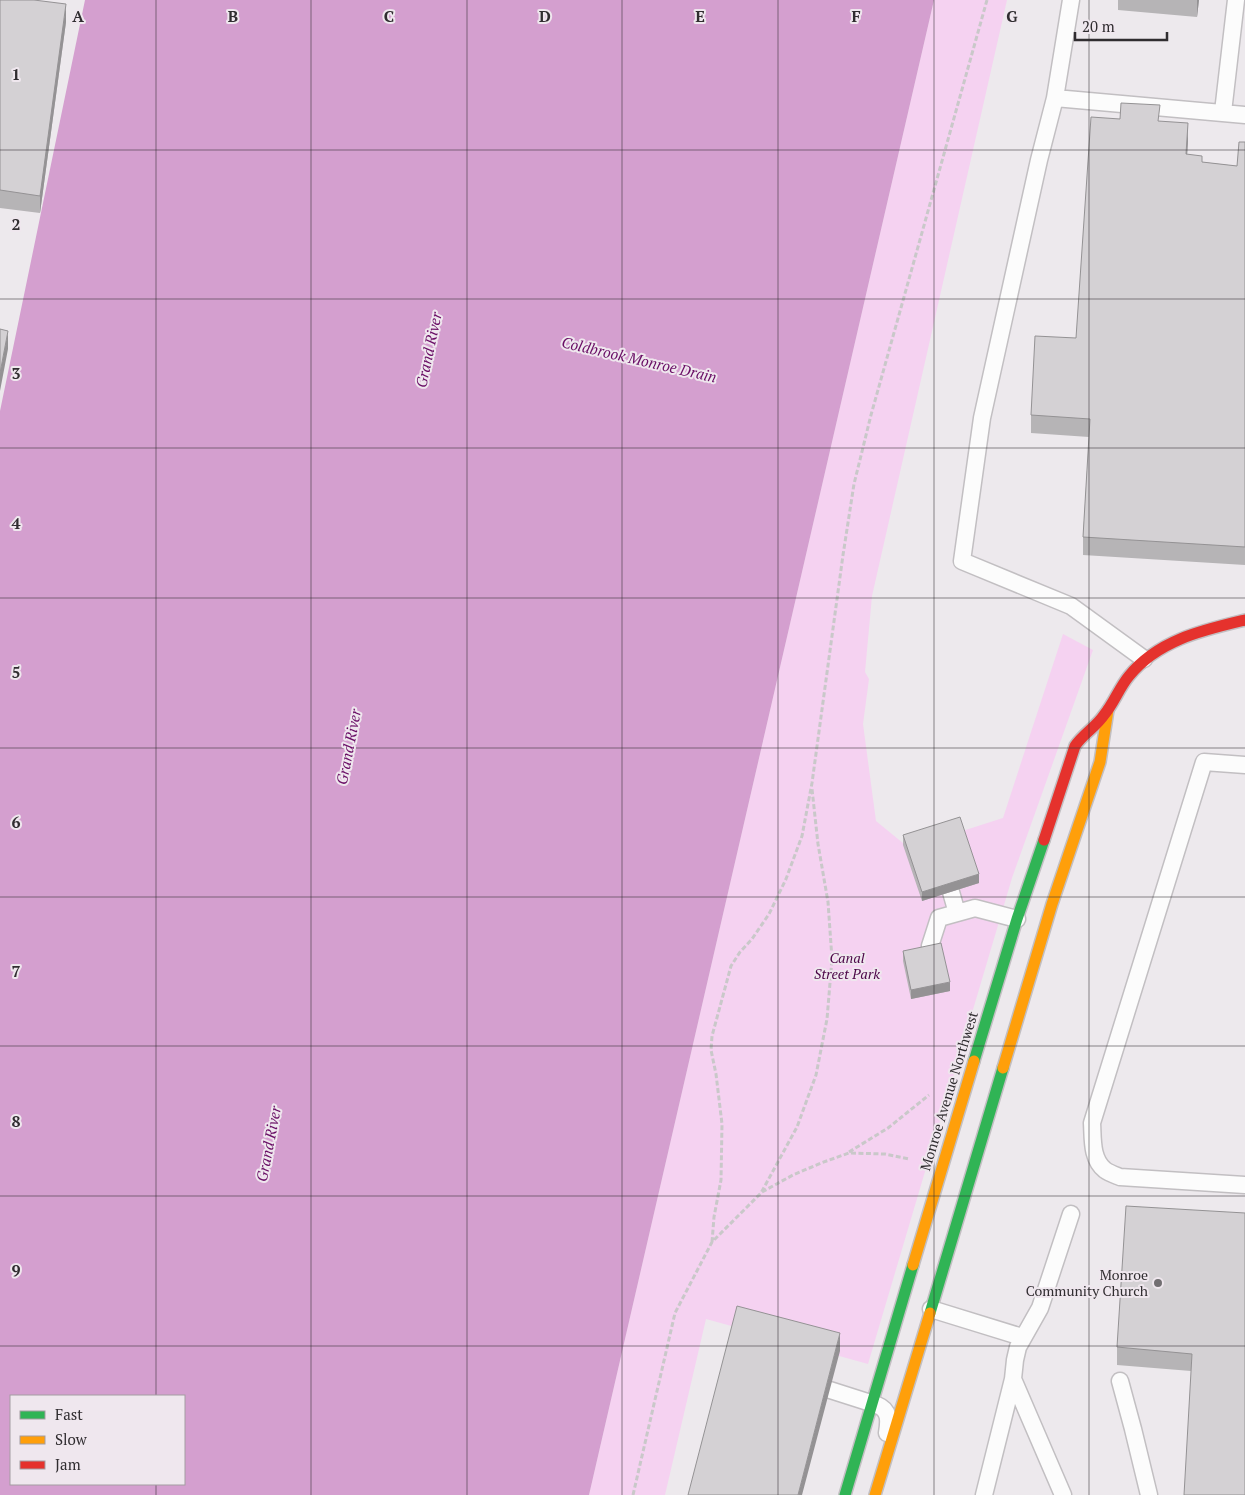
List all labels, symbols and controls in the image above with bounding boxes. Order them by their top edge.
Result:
text: A [72,5,84,27]
text: B [228,5,238,27]
text: C [384,5,394,27]
text: D [539,5,551,27]
text: E [695,5,705,27]
text: F [851,5,861,27]
text: G [1006,5,1018,27]
scale bar [1075,10,1168,42]
text: 20 m [1082,16,1115,36]
text: 1 [11,63,21,85]
text: 2 [11,213,21,235]
water label: Grand River [410,309,446,389]
water label: Coldbrook Monroe Drain [560,331,719,387]
text: 3 [11,362,21,384]
text: 4 [11,512,21,534]
text: 5 [11,661,21,683]
water label: Grand River [331,706,365,786]
text: 6 [11,811,21,833]
park label: Canal Street Park [814,948,880,983]
text: 7 [11,960,21,982]
street label: Monroe Avenue Northwest [915,1008,982,1173]
water label: Grand River [251,1103,285,1183]
text: 8 [11,1110,21,1132]
text: 9 [11,1259,21,1281]
place label: Monroe Community Church [1026,1265,1148,1300]
marker: Monroe Community Church [1152,1277,1164,1289]
legend [10,1395,185,1485]
text: Fast [55,1404,83,1424]
text: Slow [55,1429,88,1449]
text: Jam [55,1454,81,1474]

